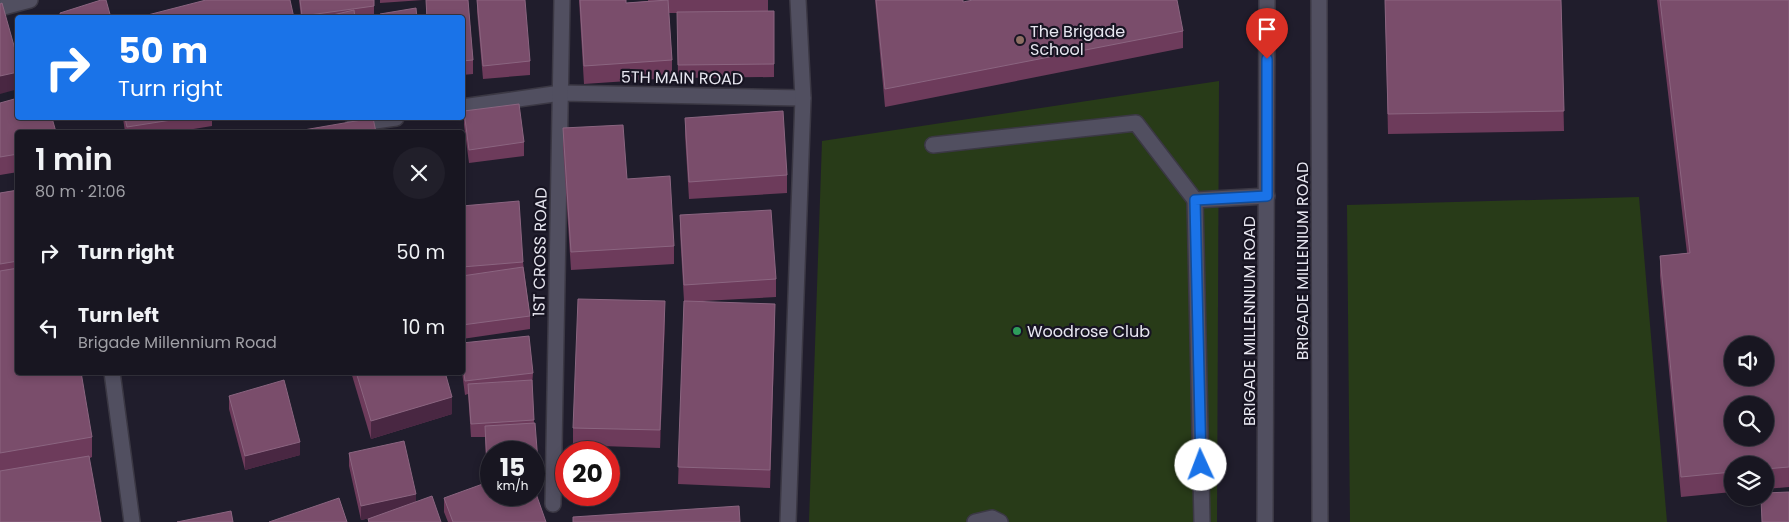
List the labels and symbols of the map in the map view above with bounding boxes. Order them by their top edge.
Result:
pin [1246,8,1288,59]
place label: The Brigade School [1030,20,1125,61]
marker: The Brigade School [1014,34,1026,46]
street label: 5TH MAIN ROAD [621,65,743,91]
street label: BRIGADE MILLENIUM ROAD [1291,162,1314,360]
street label: 1ST CROSS ROAD [527,187,553,317]
street label: BRIGADE MILLENNIUM ROAD [1238,216,1261,426]
place label: Woodrose Club [1027,320,1150,343]
marker: Woodrose Club [1011,325,1023,337]
position arrow [1174,438,1226,490]
speed limit sign: 20 [555,441,620,506]

